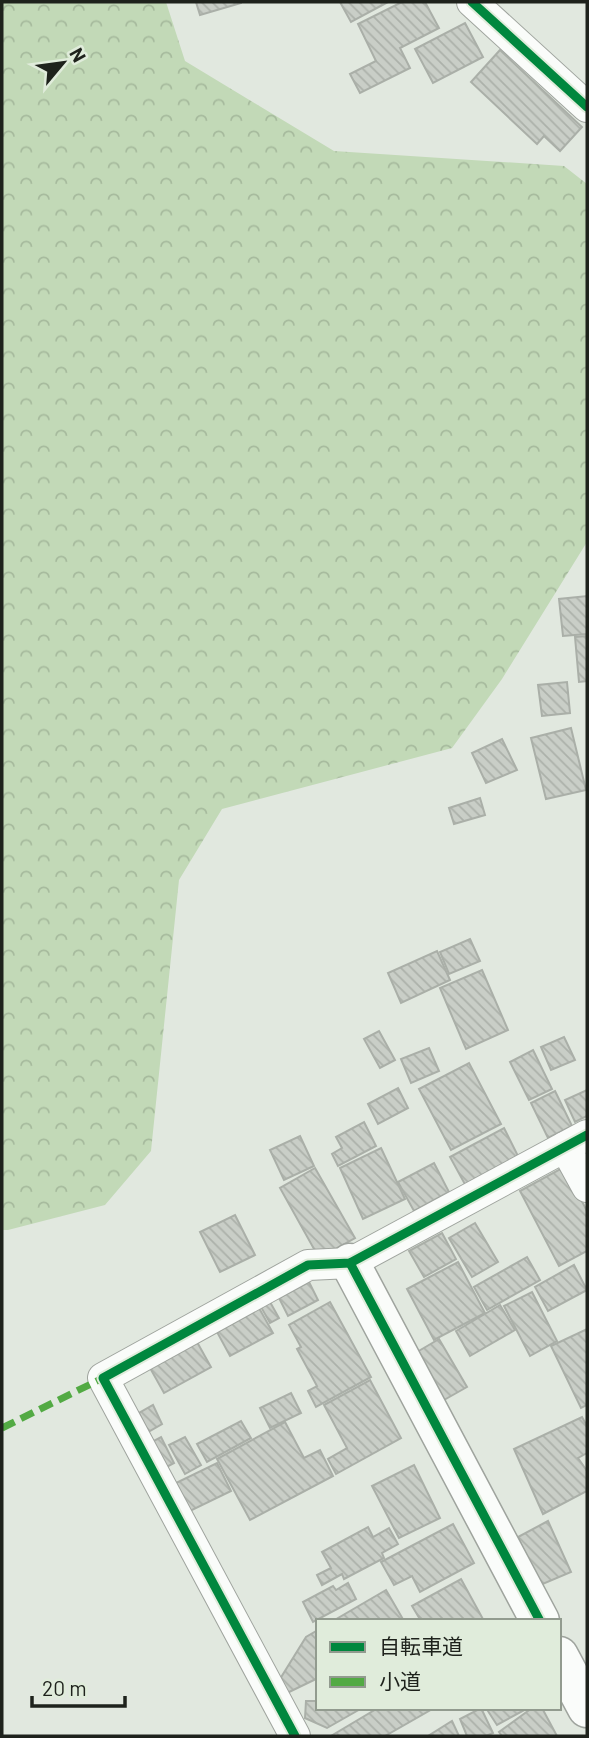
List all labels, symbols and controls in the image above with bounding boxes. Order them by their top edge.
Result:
north arrow [28,28,98,98]
text: N [65,43,91,66]
legend [316,1619,561,1710]
text: 自転車道 [379,1633,463,1658]
scale bar [32,1664,124,1708]
text: 小道 [379,1668,421,1693]
text: 20 m [42,1675,87,1700]

